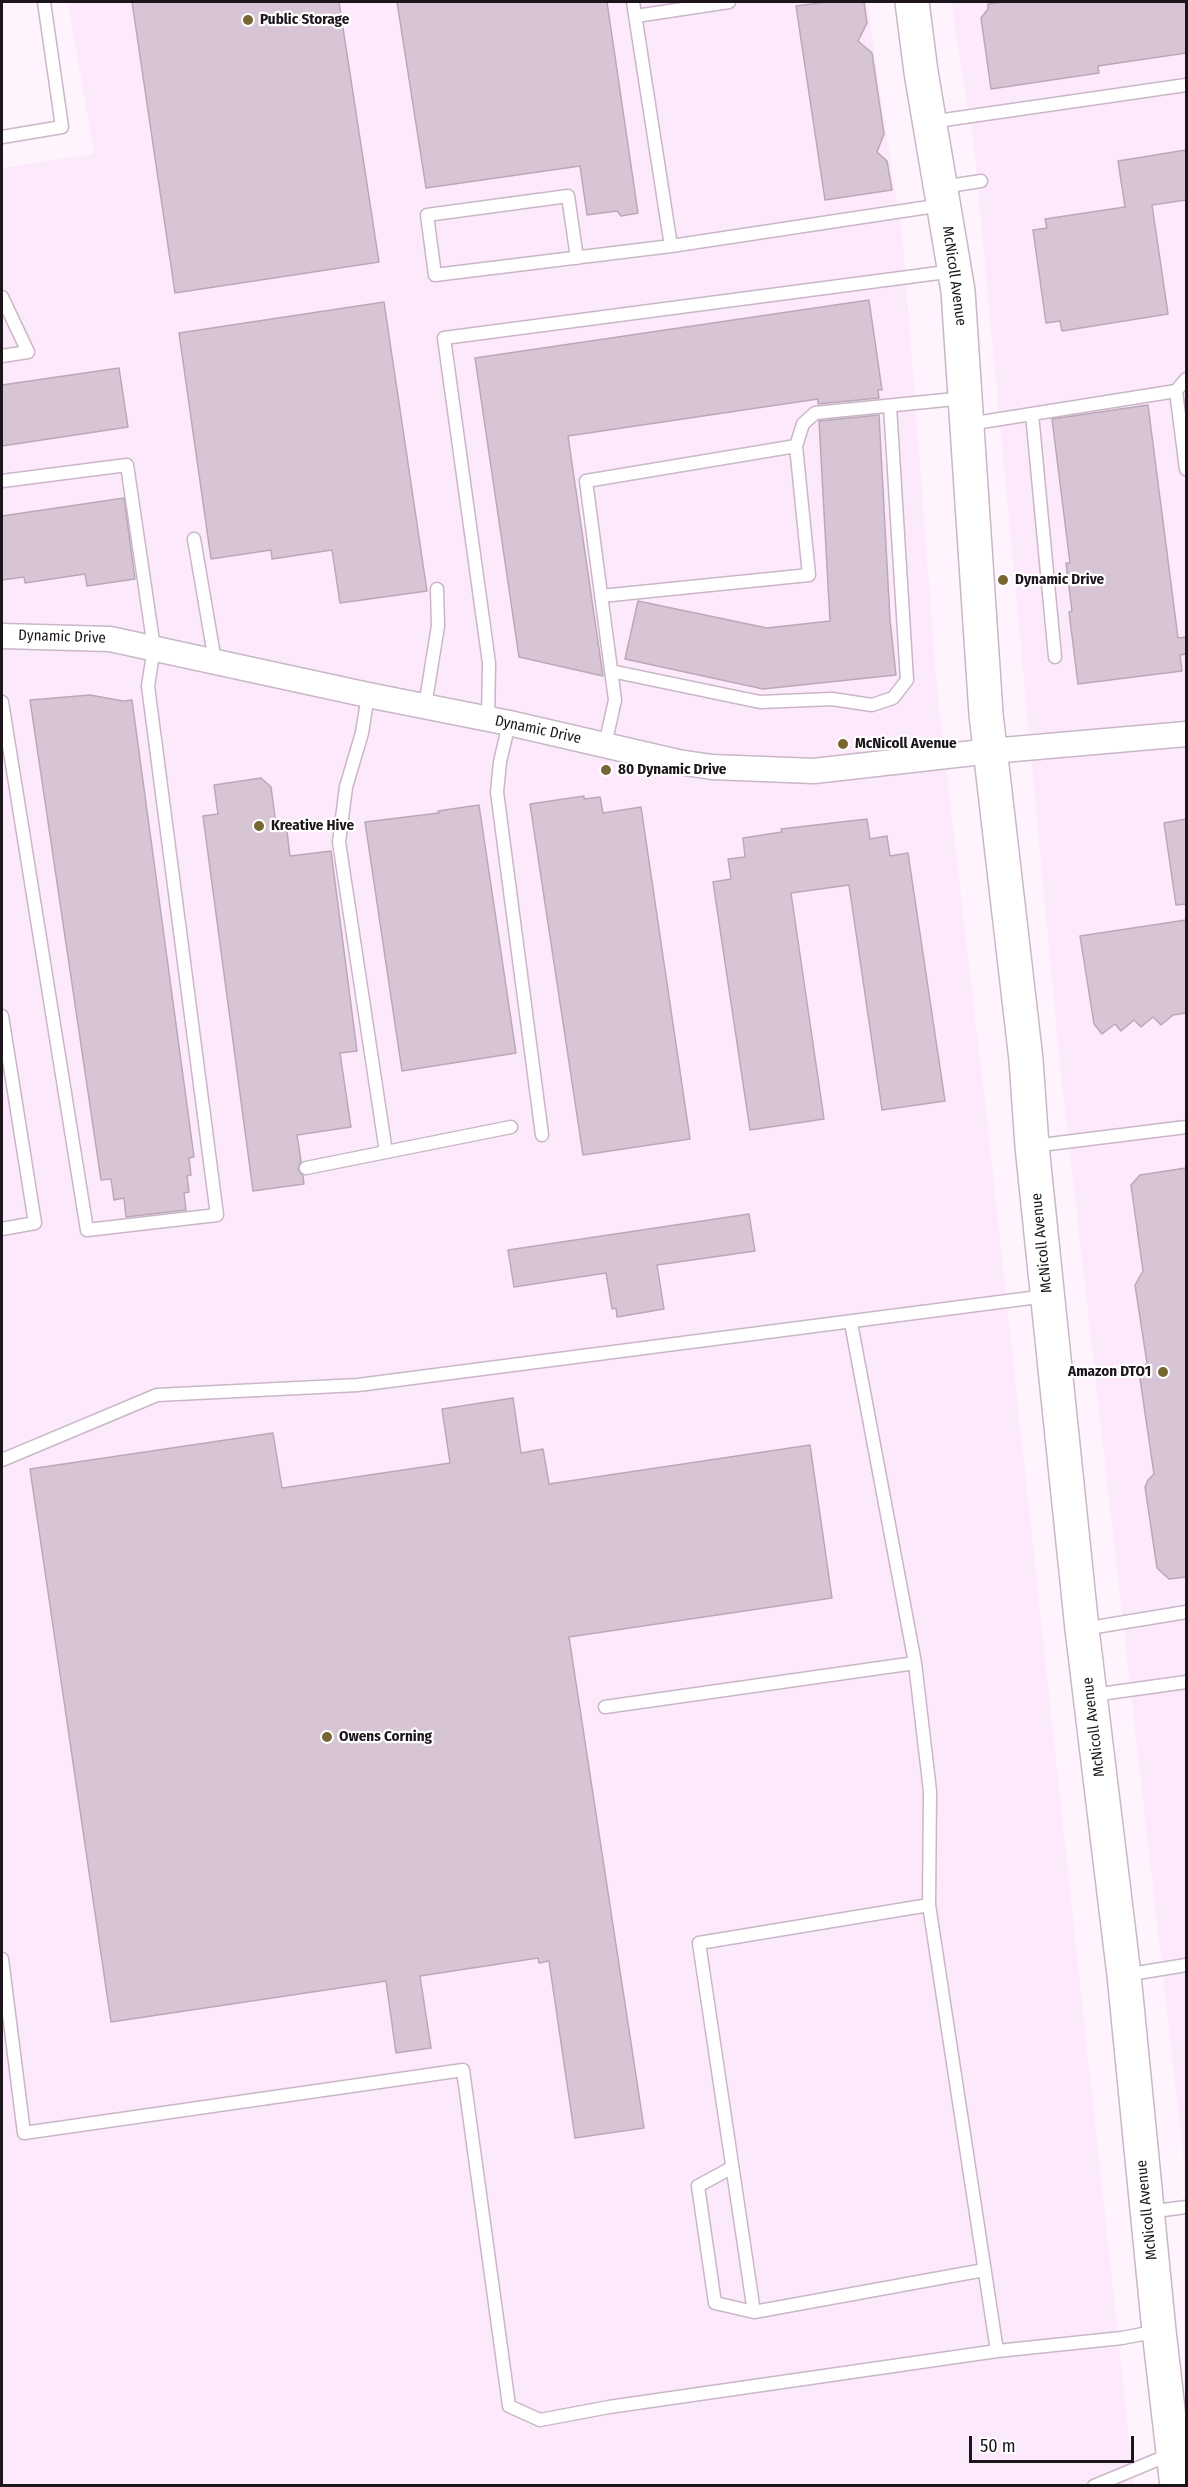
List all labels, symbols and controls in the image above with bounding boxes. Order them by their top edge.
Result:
place label: Public Storage [260,11,349,29]
marker: Public Storage [241,13,255,27]
street label: McNicoll Avenue [938,225,970,327]
place label: Dynamic Drive [1015,571,1104,589]
marker: Dynamic Drive [996,573,1010,587]
street label: Dynamic Drive [18,626,106,648]
street label: Dynamic Drive [493,712,583,748]
place label: McNicoll Avenue [855,735,957,753]
marker: McNicoll Avenue [836,737,850,751]
place label: 80 Dynamic Drive [618,761,726,779]
marker: 80 Dynamic Drive [599,763,613,777]
place label: Kreative Hive [271,817,354,835]
marker: Kreative Hive [252,819,266,833]
street label: McNicoll Avenue [1028,1192,1056,1294]
place label: Amazon DTO1 [1068,1363,1151,1381]
marker: Amazon DTO1 [1156,1365,1170,1379]
street label: McNicoll Avenue [1079,1676,1109,1778]
place label: Owens Corning [339,1728,432,1746]
marker: Owens Corning [320,1730,334,1744]
street label: McNicoll Avenue [1133,2159,1161,2261]
scale bar [972,2424,1137,2462]
text: 50 m [980,2435,1016,2457]

